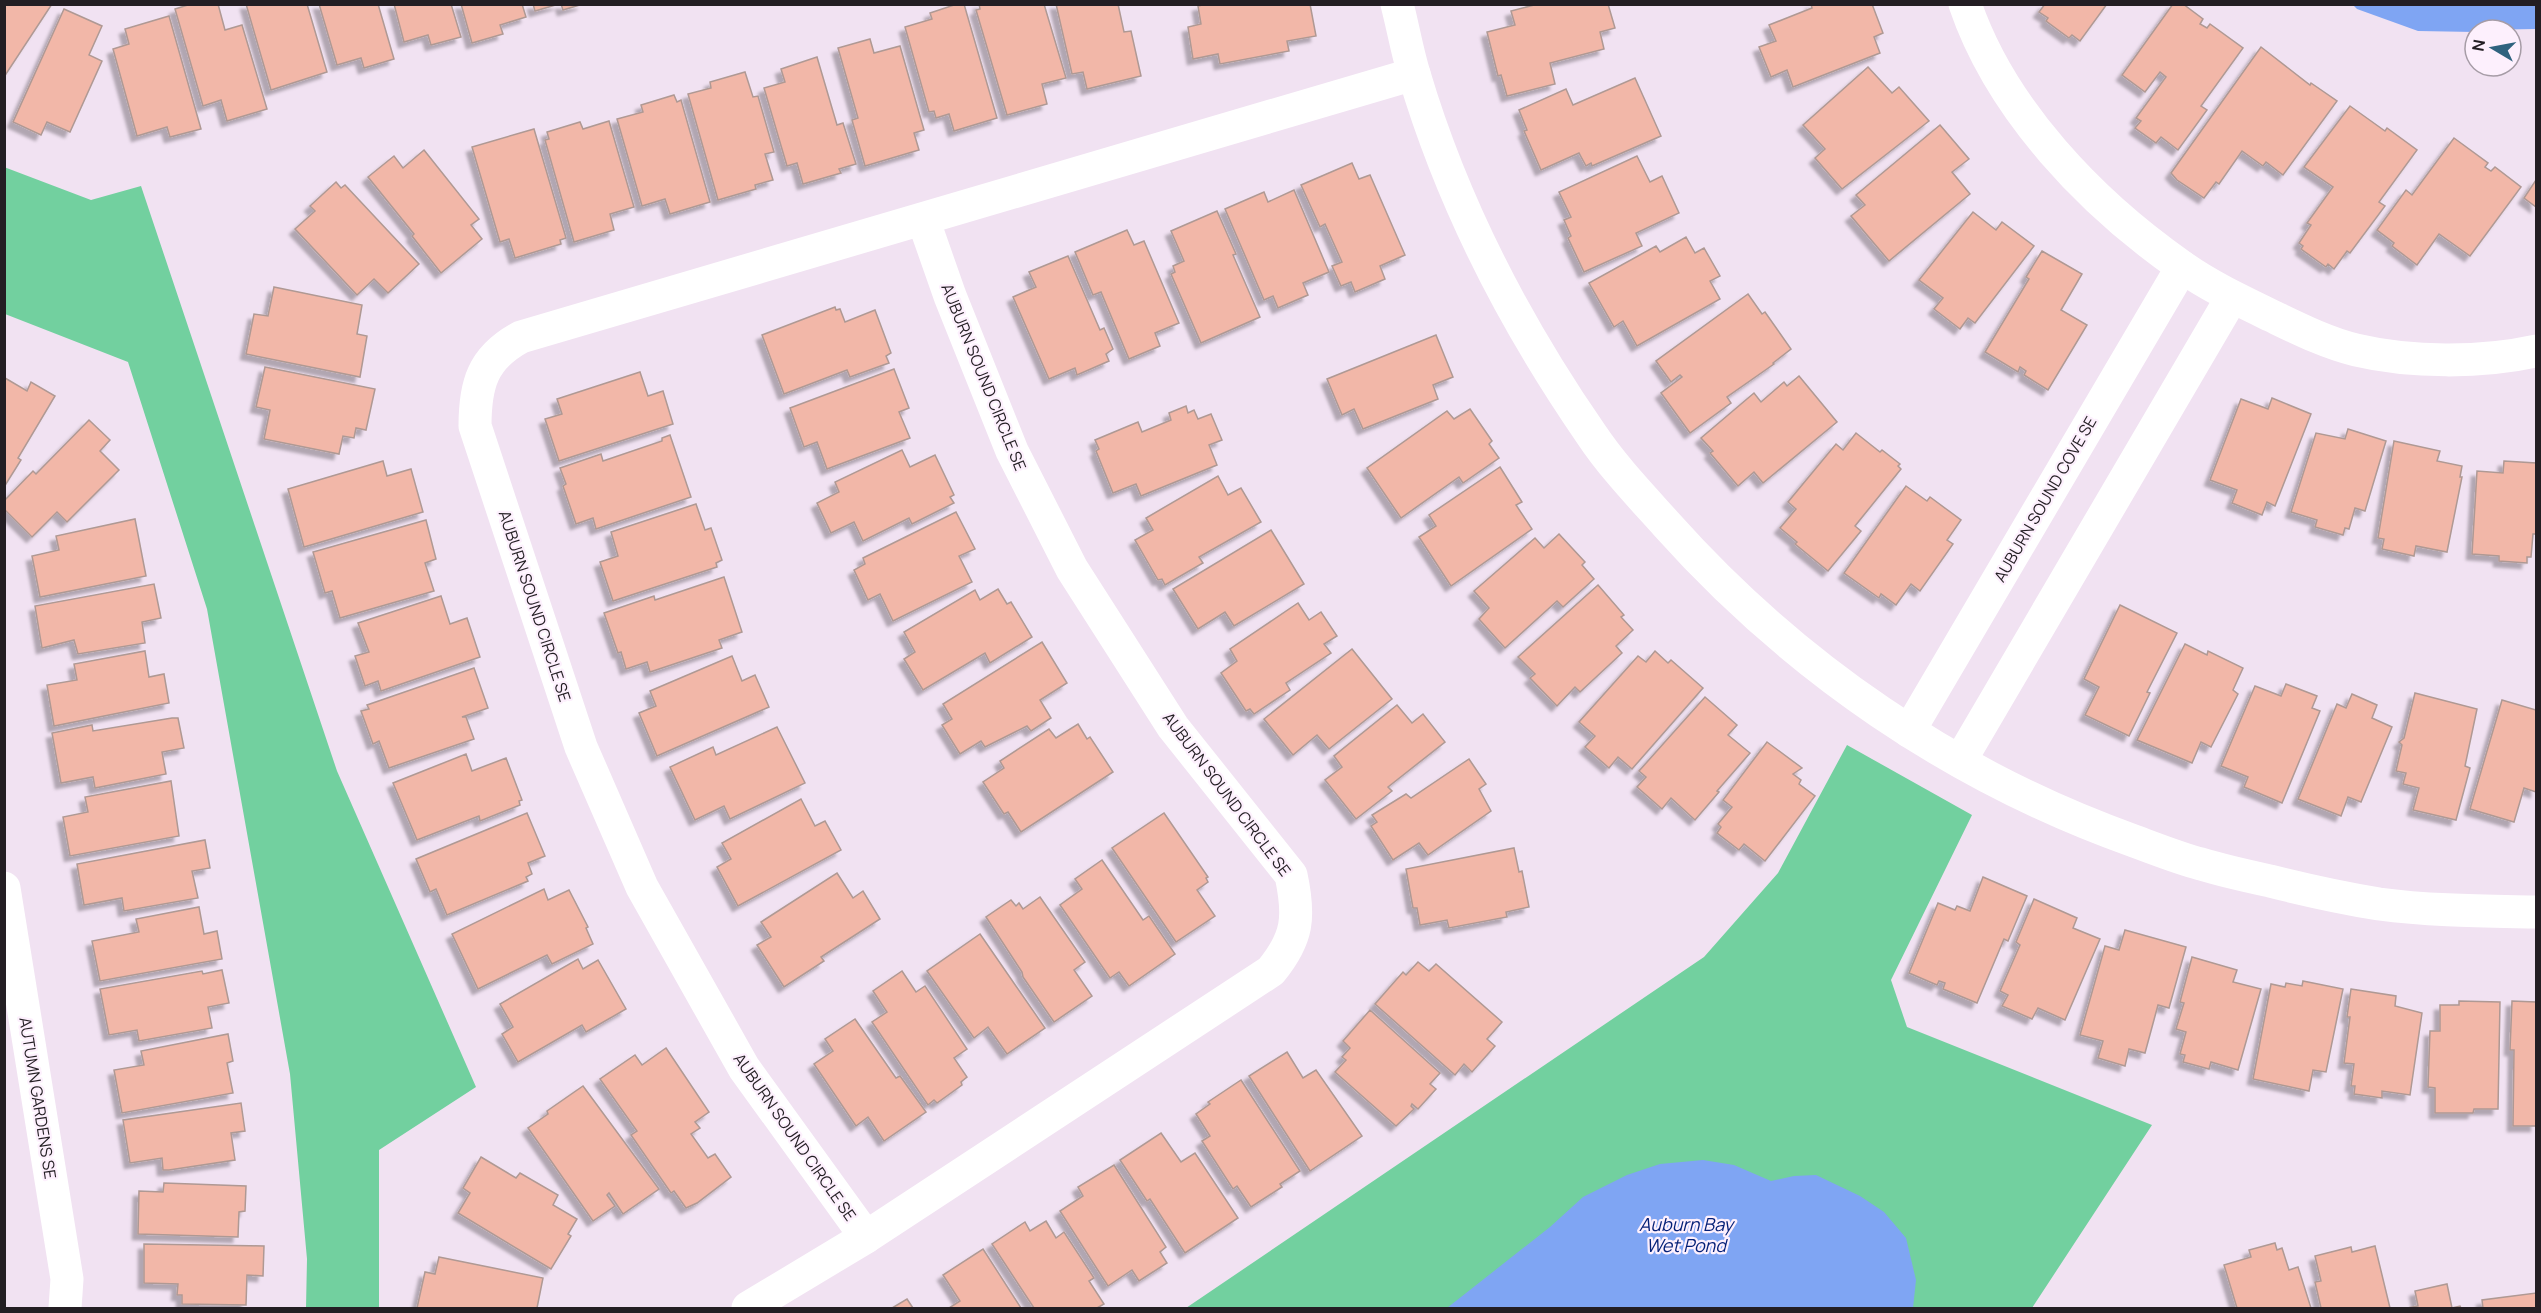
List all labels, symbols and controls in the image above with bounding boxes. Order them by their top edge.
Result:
north arrow [2463,18,2523,78]
text: N [2466,38,2490,53]
street label: AUBURN SOUND CIRCLE SE [936,280,1032,474]
street label: AUBURN SOUND COVE SE [1989,412,2101,586]
street label: AUBURN SOUND CIRCLE SE [494,508,576,704]
street label: AUBURN SOUND CIRCLE SE [1158,708,1296,880]
street label: AUTUMN GARDENS SE [14,1016,62,1180]
street label: AUBURN SOUND CIRCLE SE [729,1049,861,1225]
water label: Auburn Bay Wet Pond [1639,1212,1736,1257]

